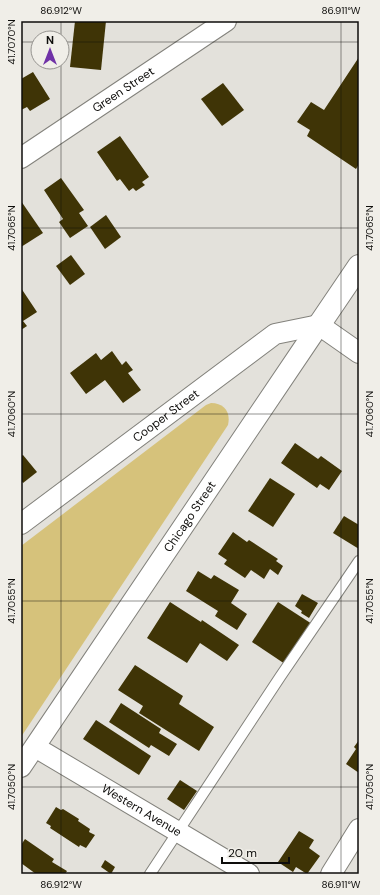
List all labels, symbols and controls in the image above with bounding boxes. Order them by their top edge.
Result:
text: 86.912°W [40,4,82,17]
text: 86.911°W [321,4,361,17]
text: 41.7070°N [5,19,18,65]
north arrow [30,30,70,70]
text: N [46,33,54,47]
street label: Green Street [89,63,158,116]
text: 41.7065°N [5,205,18,251]
text: 41.7065°N [363,205,376,251]
street label: Cooper Street [130,385,203,446]
text: 41.7060°N [5,391,18,437]
text: 41.7060°N [363,391,376,437]
street label: Chicago Street [160,478,220,555]
text: 41.7055°N [5,578,18,624]
text: 41.7055°N [363,578,376,624]
text: 41.7050°N [5,764,18,810]
text: 41.7050°N [363,764,376,810]
street label: Western Avenue [99,780,185,840]
scale bar [222,839,289,865]
text: 20 m [228,845,257,861]
text: 86.912°W [40,878,82,891]
text: 86.911°W [321,878,361,891]

